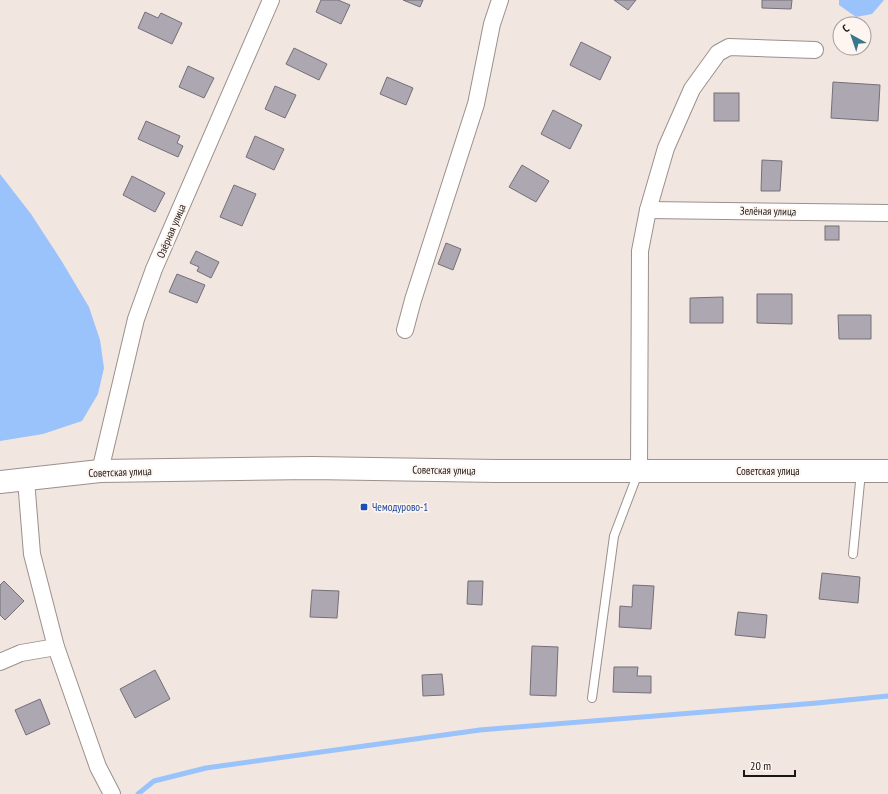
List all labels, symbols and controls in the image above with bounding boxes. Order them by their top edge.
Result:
north arrow [832,16,872,56]
text: С [839,21,852,35]
street label: Озёрная улица [153,202,189,260]
street label: Зелёная улица [740,204,796,218]
street label: Советская улица [412,462,476,478]
street label: Советская улица [88,464,152,480]
street label: Советская улица [736,464,800,478]
place label: Чемодурово-1 [372,500,428,514]
marker: Чемодурово-1 [359,502,369,512]
scale bar [744,752,795,778]
text: 20 m [750,758,771,773]

